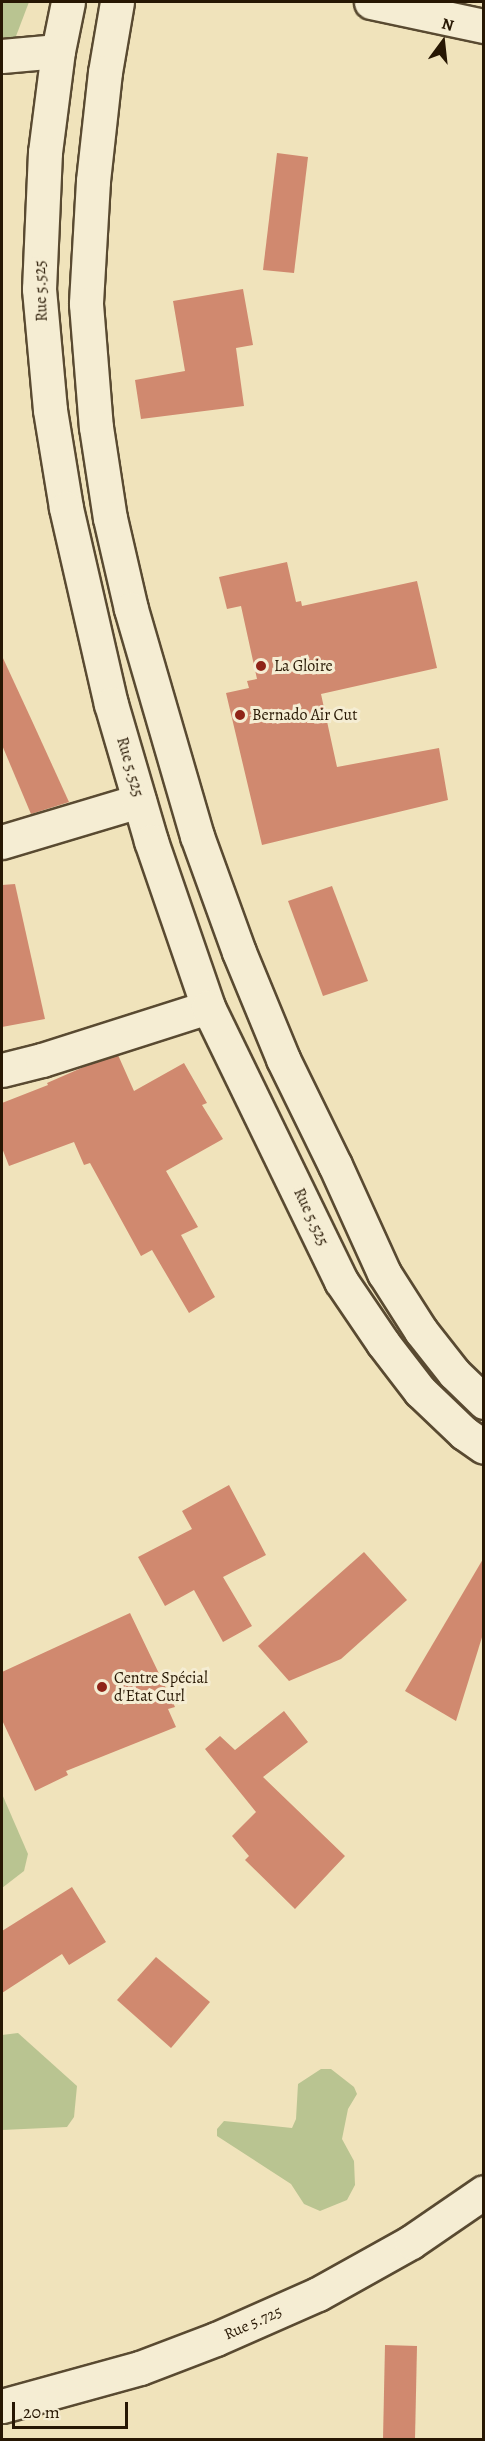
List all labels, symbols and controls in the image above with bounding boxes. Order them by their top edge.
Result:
north arrow [413,12,473,72]
text: N [439,12,456,37]
street label: Rue 5.525 [30,260,52,322]
place label: La Gloire [274,656,333,676]
marker: La Gloire [252,657,270,675]
place label: Bernado Air Cut [252,705,357,725]
marker: Bernado Air Cut [233,708,247,722]
street label: Rue 5.525 [112,735,148,799]
street label: Rue 5.525 [289,1185,333,1249]
place label: Centre Spécial d'Etat Curl [114,1668,208,1706]
marker: Centre Spécial d'Etat Curl [95,1680,109,1694]
street label: Rue 5.725 [221,2302,285,2344]
scale bar [15,2390,130,2428]
text: 20 m [23,2400,60,2424]

